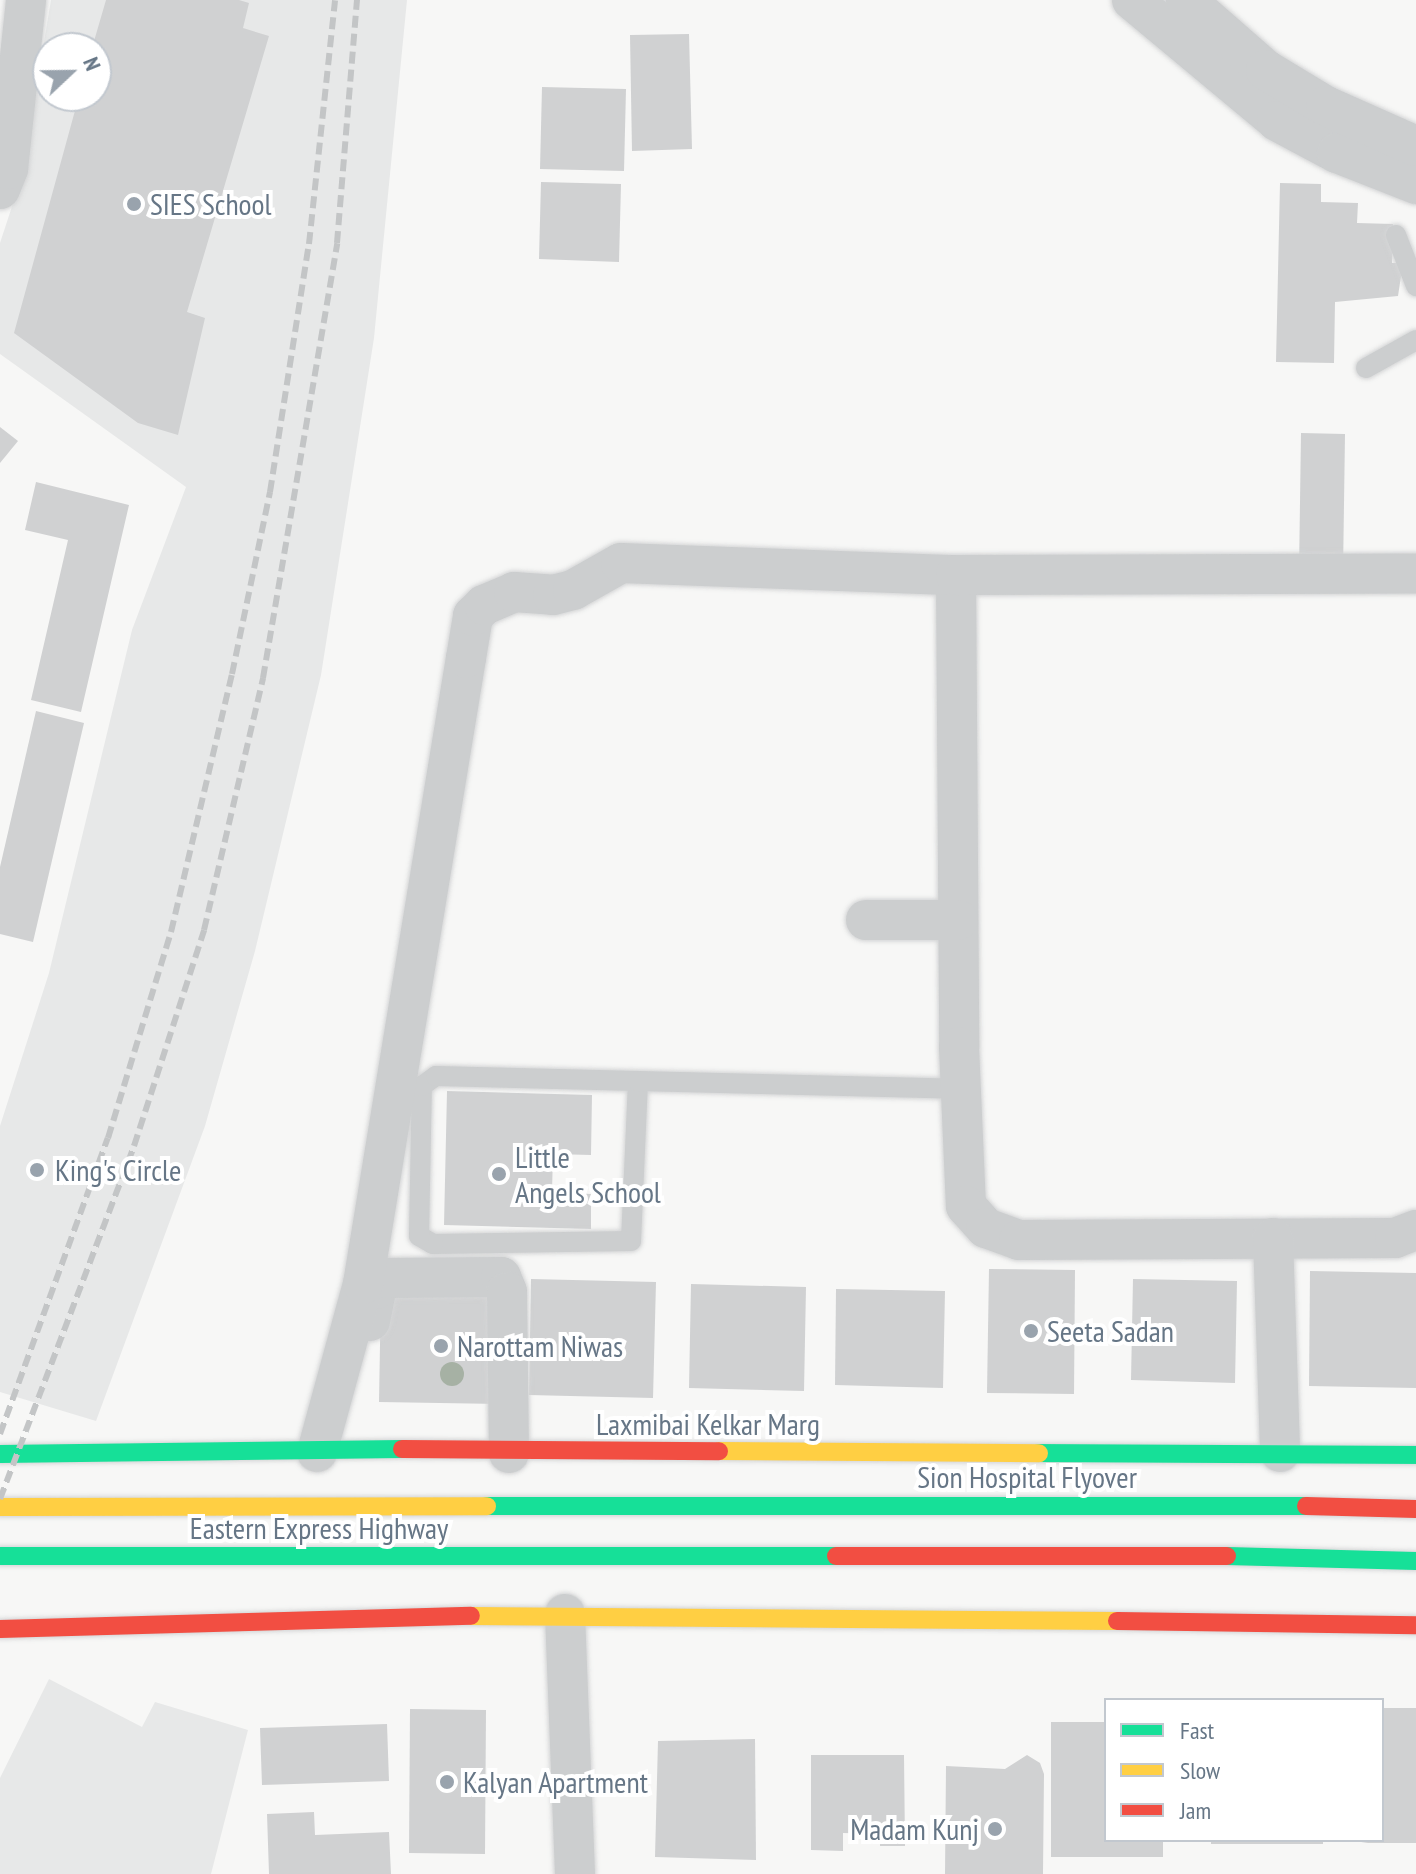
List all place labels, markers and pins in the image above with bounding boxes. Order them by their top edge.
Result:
place label: SIES School [150,186,272,222]
marker: SIES School [125,195,143,213]
place label: Little Angels School [515,1139,661,1210]
place label: King's Circle [55,1152,181,1188]
marker: King's Circle [26,1159,48,1181]
marker: Little Angels School [490,1165,508,1183]
place label: Seeta Sadan [1047,1313,1174,1349]
marker: Seeta Sadan [1022,1322,1040,1340]
place label: Narottam Niwas [457,1328,623,1364]
marker: Narottam Niwas [432,1337,450,1355]
place label: Kalyan Apartment [463,1764,649,1800]
marker: Kalyan Apartment [438,1773,456,1791]
place label: Madam Kunj [850,1811,979,1847]
marker: Madam Kunj [986,1820,1004,1838]

